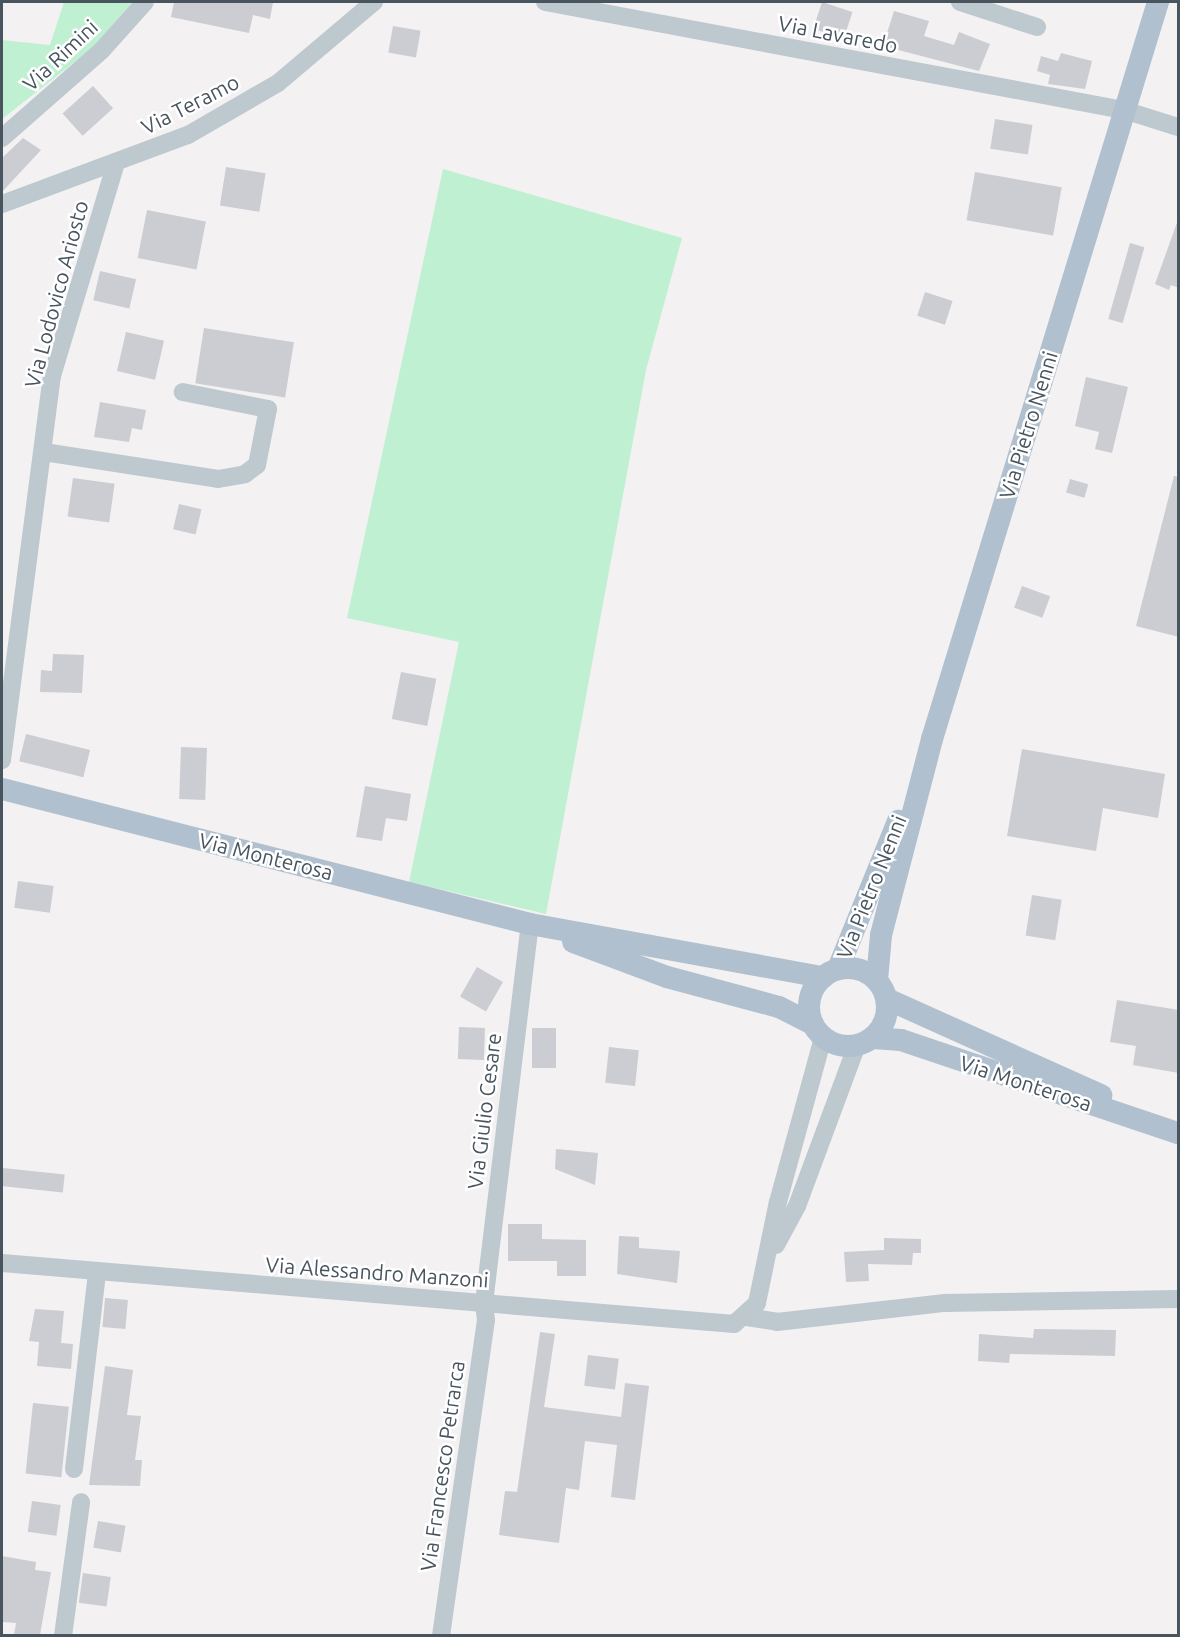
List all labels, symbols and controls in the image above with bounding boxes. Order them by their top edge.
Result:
street label: Via Lavaredo [776,10,900,58]
street label: Via Rimini [17,14,103,96]
street label: Via Teramo [137,69,243,139]
street label: Via Lodovico Ariosto [19,198,93,390]
street label: Via Pietro Nenni [994,348,1062,502]
street label: Via Pietro Nenni [831,811,911,963]
street label: Via Monterosa [196,827,336,885]
street label: Via Giulio Cesare [462,1031,506,1191]
street label: Via Monterosa [957,1050,1095,1116]
street label: Via Alessandro Manzoni [265,1252,489,1292]
street label: Via Francesco Petrarca [415,1359,469,1573]

